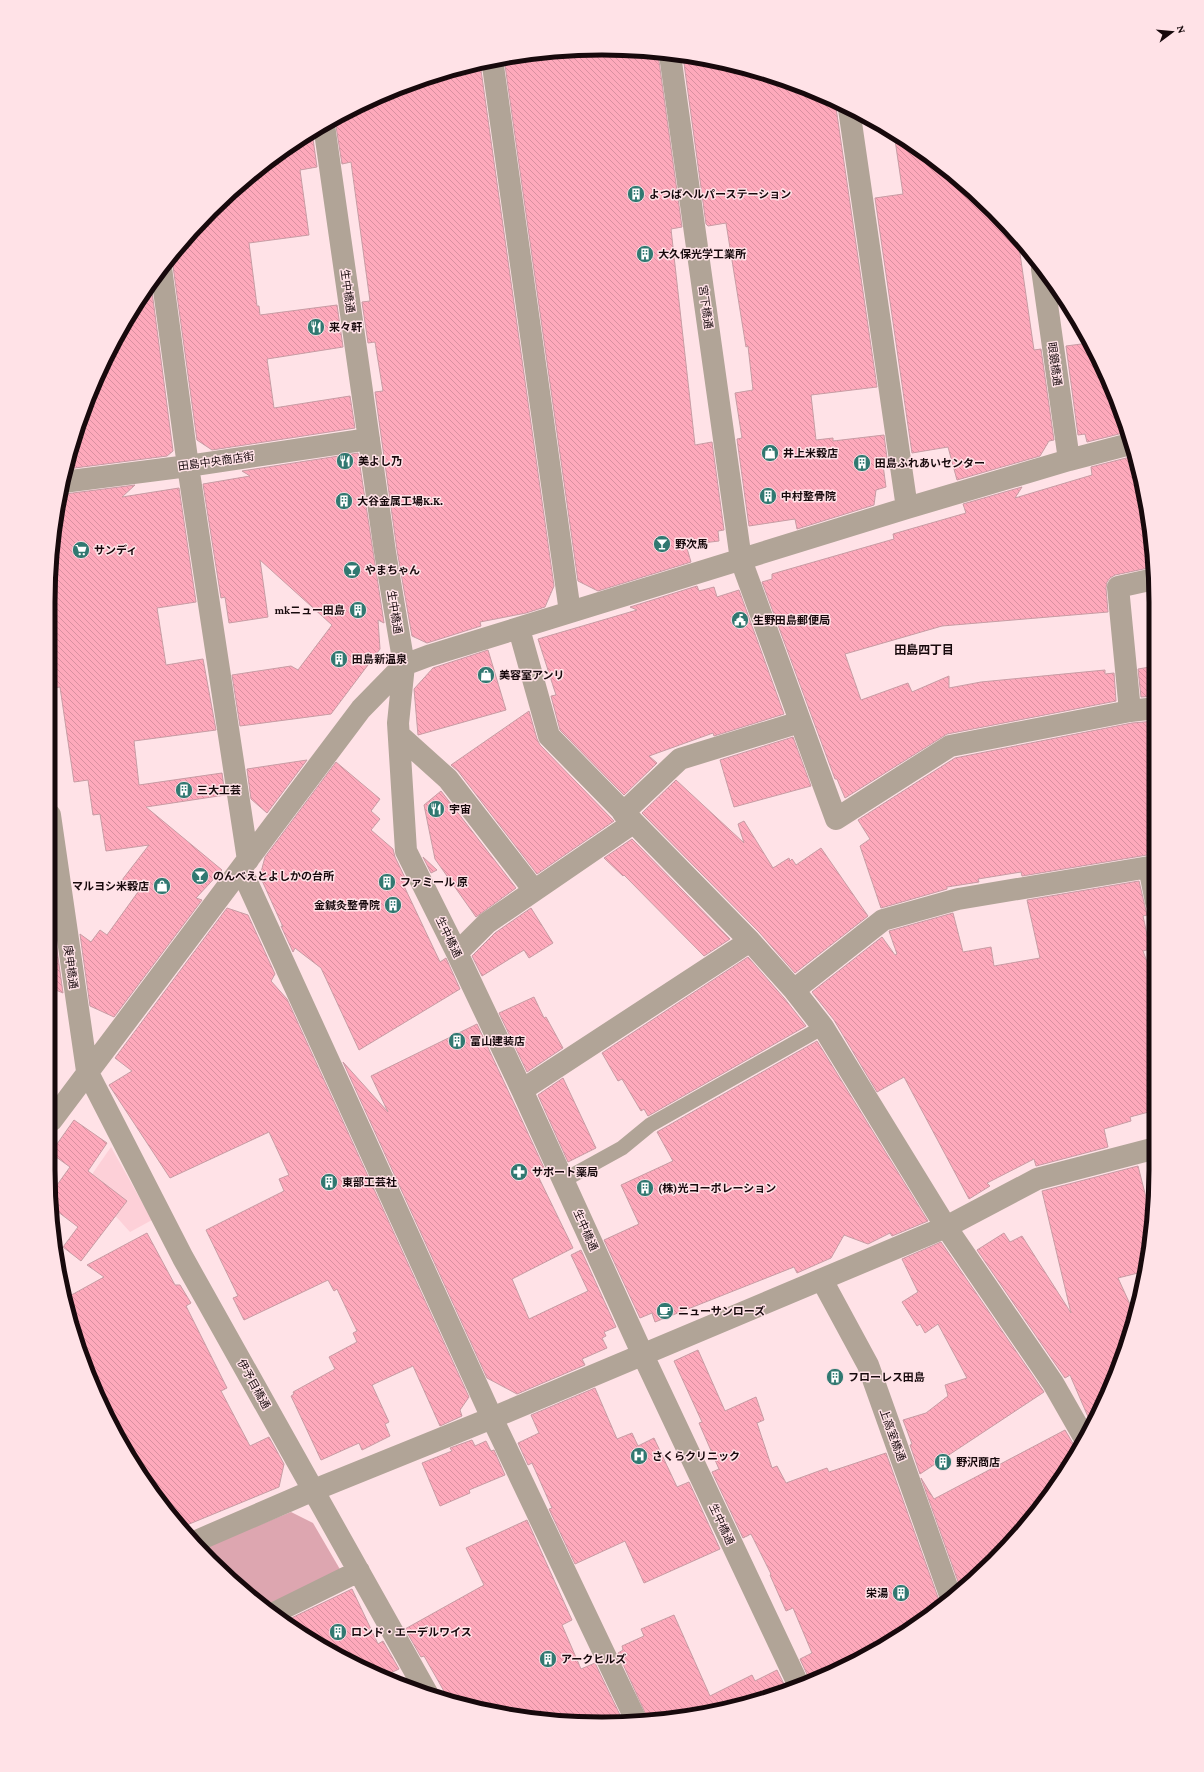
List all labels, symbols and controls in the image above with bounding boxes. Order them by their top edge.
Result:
north arrow [1152,12,1192,52]
text: N [1175,24,1189,35]
building icon: よつばヘルパーステーション [626,184,646,204]
place label: よつばヘルパーステーション [649,188,791,200]
building icon: 大久保光学工業所 [635,244,655,264]
place label: 大久保光学工業所 [658,248,746,260]
street label: 生中橋通 [339,268,357,314]
street label: 宮下橋通 [697,284,715,330]
restaurant icon: 来々軒 [306,317,326,337]
place label: 来々軒 [329,321,362,333]
street label: 眼鏡橋通 [1046,341,1064,387]
shop icon: 井上米穀店 [760,443,780,463]
place label: 井上米穀店 [783,447,838,459]
street label: 田島中央商店街 [177,450,255,472]
restaurant icon: 美よし乃 [335,451,355,471]
building icon: 田島ふれあいセンター [852,453,872,473]
place label: 美よし乃 [358,455,402,467]
place label: 田島ふれあいセンター [875,457,985,469]
building icon: 中村整骨院 [758,486,778,506]
place label: 中村整骨院 [781,490,836,502]
building icon: 大谷金属工場K.K. [334,491,354,511]
place label: 大谷金属工場K.K. [357,495,443,507]
bar icon: 野次馬 [652,534,672,554]
place label: 野次馬 [675,538,708,550]
supermarket icon: サンディ [71,540,91,560]
place label: サンディ [94,544,137,556]
bar icon: やまちゃん [342,560,362,580]
place label: やまちゃん [365,564,420,576]
street label: 生中橋通 [386,589,404,635]
building icon: mkニュー田島 [348,600,368,620]
place label: mkニュー田島 [275,604,345,616]
public building icon: 生野田島郵便局 [730,610,750,630]
place label: 生野田島郵便局 [753,614,830,626]
district label: 田島四丁目 [894,643,954,657]
building icon: 田島新温泉 [329,649,349,669]
place label: 田島新温泉 [352,653,407,665]
shop icon: 美容室アンリ [476,665,496,685]
place label: 美容室アンリ [499,669,565,681]
building icon: 三大工芸 [174,780,194,800]
place label: 三大工芸 [197,784,241,796]
restaurant icon: 宇宙 [426,799,446,819]
place label: 宇宙 [449,803,471,815]
bar icon: のんべえとよしかの台所 [190,866,210,886]
place label: のんべえとよしかの台所 [213,870,334,882]
building icon: ファミール 原 [377,872,397,892]
shop icon: マルヨシ米穀店 [152,876,172,896]
place label: ファミール 原 [400,876,468,888]
place label: マルヨシ米穀店 [72,880,149,892]
building icon: 金鍼灸整骨院 [383,895,403,915]
place label: 金鍼灸整骨院 [314,899,380,911]
street label: 生中橋通 [434,915,464,959]
street label: 庚申橋通 [62,944,80,990]
building icon: 富山建装店 [447,1031,467,1051]
place label: 富山建装店 [470,1035,525,1047]
pharmacy icon: サポート薬局 [509,1162,529,1182]
place label: サポート薬局 [532,1166,598,1178]
building icon: 東部工芸社 [319,1172,339,1192]
place label: 東部工芸社 [342,1176,397,1188]
building icon: (株)光コーポレーション [635,1178,655,1198]
place label: (株)光コーポレーション [658,1182,776,1195]
street label: 生中橋通 [572,1207,600,1253]
cafe icon: ニューサンローズ [655,1301,675,1321]
place label: ニューサンローズ [678,1305,765,1317]
street label: 伊予目橋通 [235,1357,273,1411]
building icon: フローレス田島 [825,1367,845,1387]
place label: フローレス田島 [848,1371,925,1383]
street label: 上高室橋通 [878,1407,908,1463]
hospital icon: さくらクリニック [629,1446,649,1466]
place label: さくらクリニック [652,1450,740,1462]
building icon: 野沢商店 [933,1452,953,1472]
place label: 野沢商店 [956,1456,1000,1468]
street label: 生中橋通 [707,1502,737,1546]
building icon: 栄湯 [891,1583,911,1603]
place label: 栄湯 [866,1587,888,1599]
building icon: ロンド・エーデルワイス [328,1622,348,1642]
place label: ロンド・エーデルワイス [351,1626,472,1638]
building icon: アークヒルズ [538,1649,558,1669]
place label: アークヒルズ [561,1653,626,1665]

